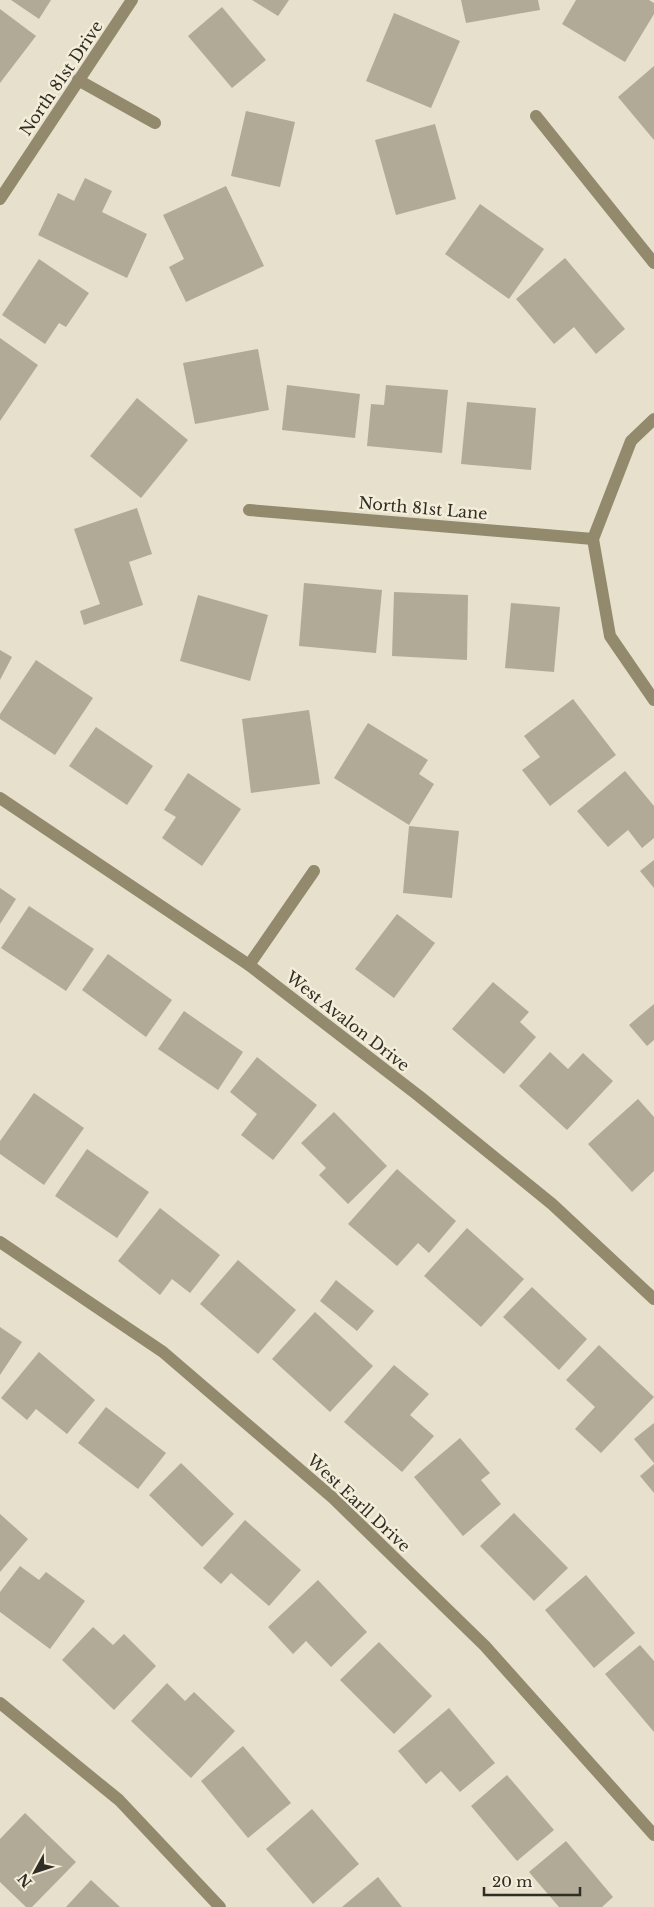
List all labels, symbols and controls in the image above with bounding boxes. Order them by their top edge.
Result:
street label: North 81st Drive [15,17,107,139]
street label: North 81st Lane [358,492,488,524]
street label: West Avalon Drive [282,966,414,1075]
street label: West Earll Drive [303,1449,415,1556]
north arrow [10,1847,60,1897]
scale bar [484,1864,580,1896]
text: N [14,1870,36,1891]
text: 20 m [492,1872,532,1891]

